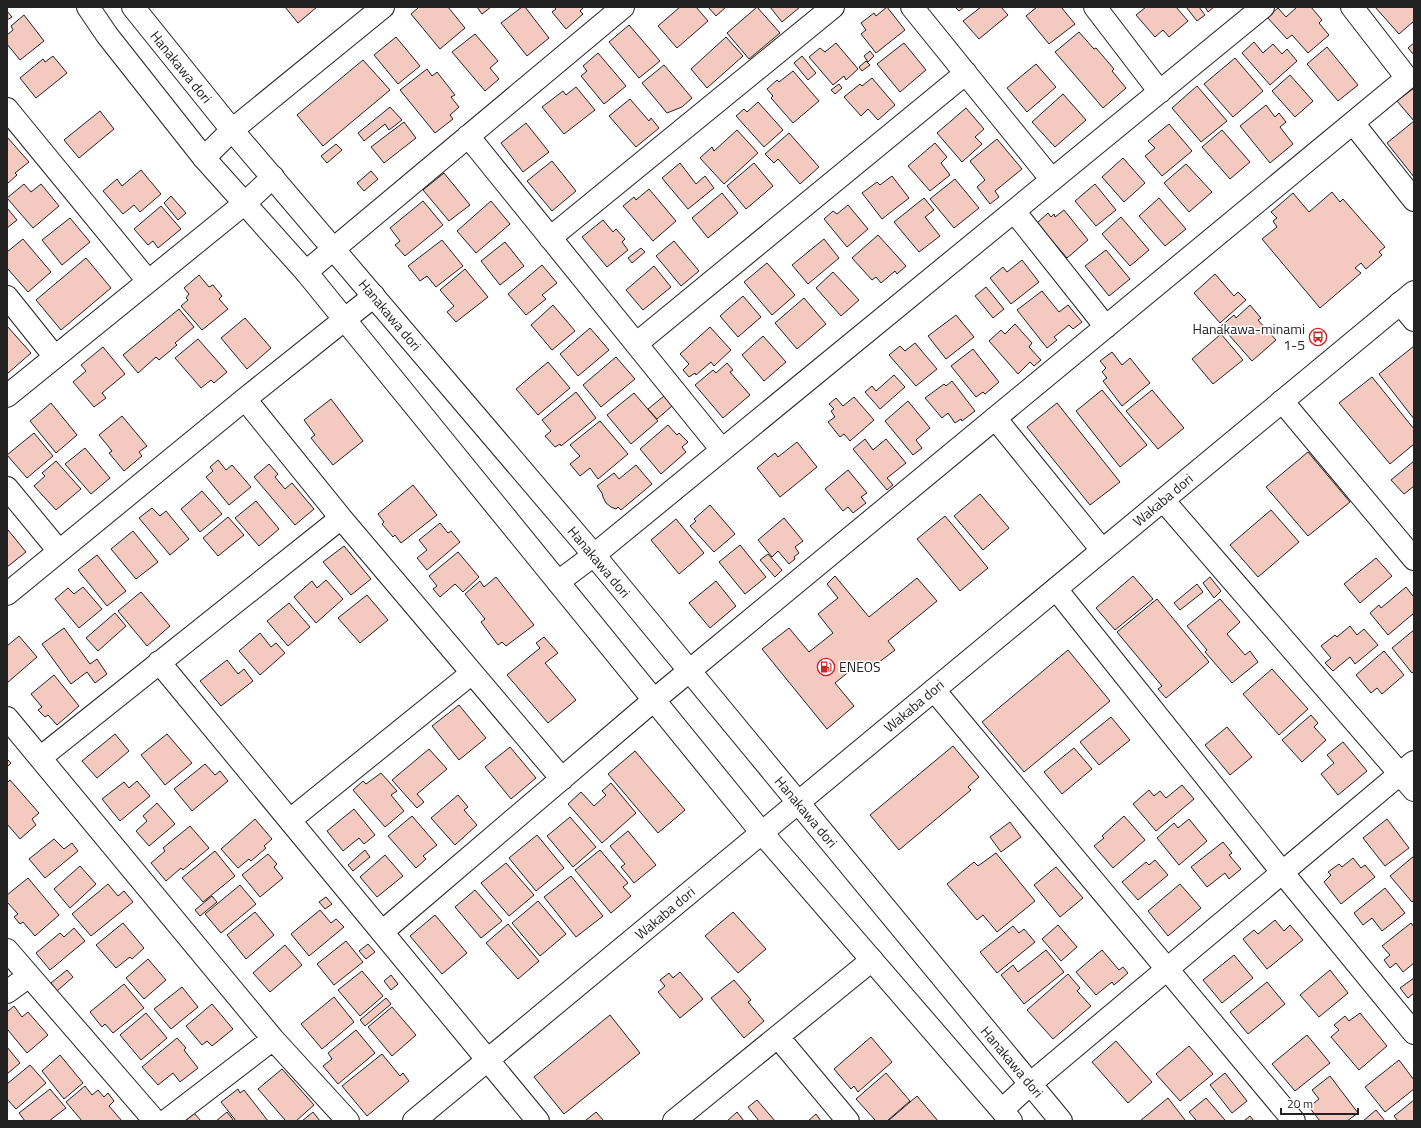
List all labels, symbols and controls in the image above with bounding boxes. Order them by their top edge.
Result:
street label: Hanakawa dori [146,26,217,108]
street label: Hanakawa dori [354,274,427,355]
place label: Hanakawa-minami 1-5 [1193,318,1305,355]
bus stop icon: Hanakawa-minami 1-5 [1308,327,1328,347]
street label: Wakaba dori [1128,468,1197,531]
street label: Hanakawa dori [563,521,636,602]
place label: ENEOS [839,656,881,677]
fuel station icon: ENEOS [816,657,836,677]
street label: Wakaba dori [879,674,948,737]
street label: Hanakawa dori [770,771,843,852]
street label: Wakaba dori [630,881,699,944]
street label: Hanakawa dori [976,1021,1049,1102]
scale bar [1281,1090,1358,1116]
text: 20 m [1287,1094,1313,1113]

